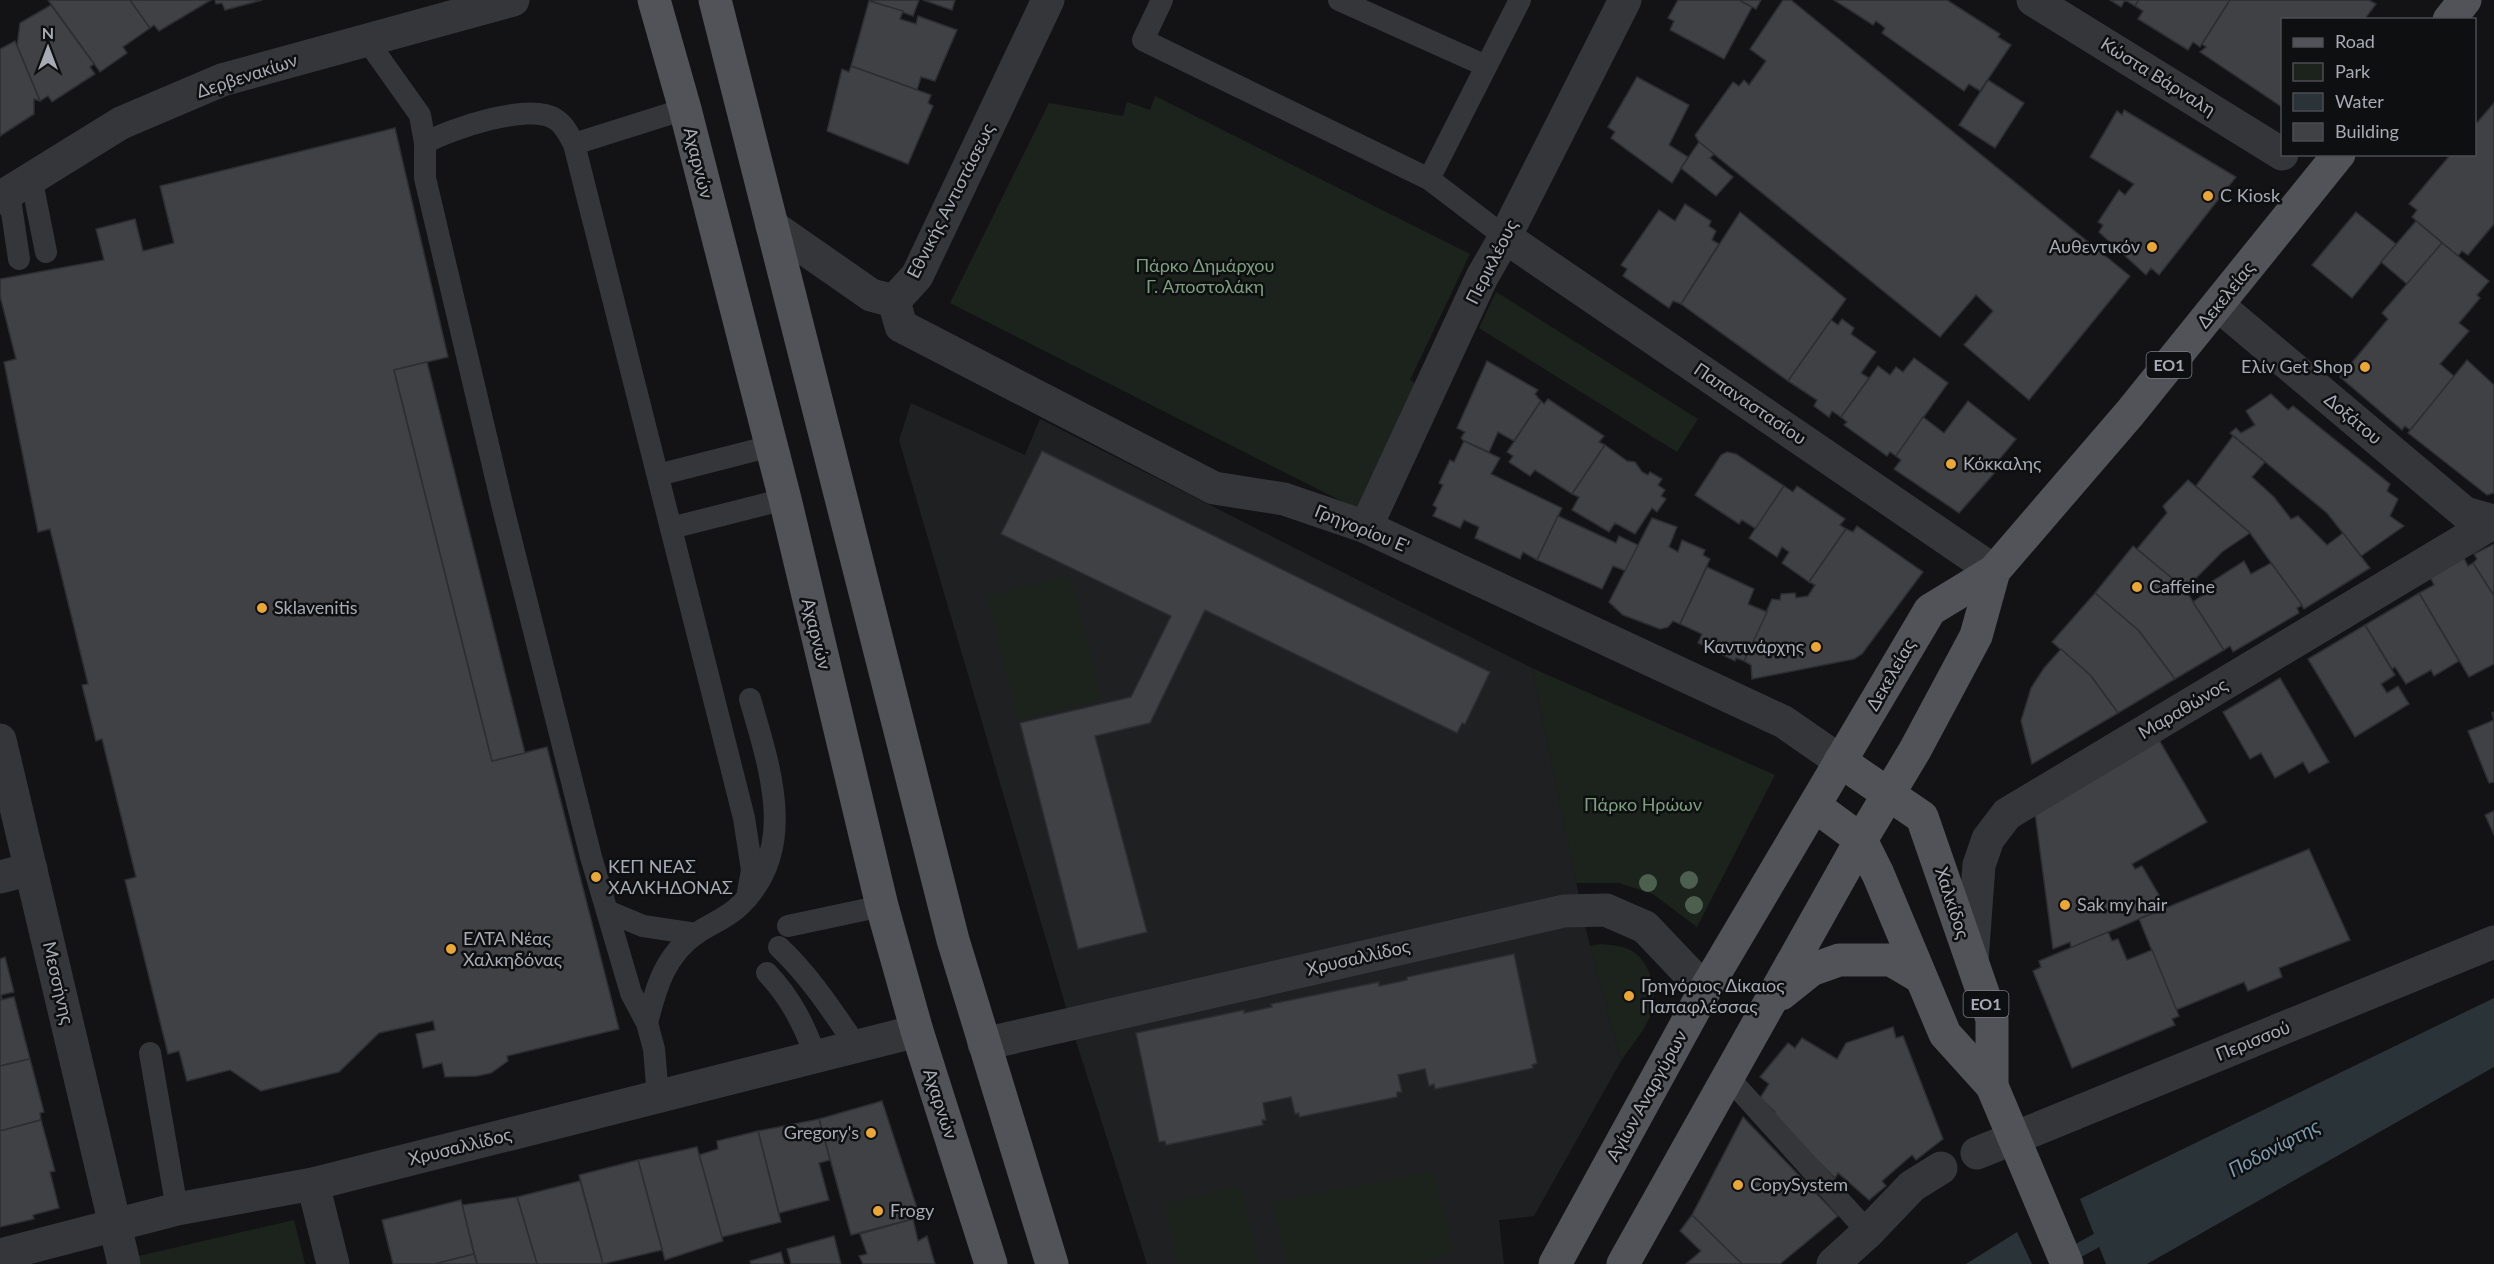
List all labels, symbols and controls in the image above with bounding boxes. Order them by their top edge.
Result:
north arrow [18,18,78,78]
legend [2281,18,2476,156]
text: N [42,23,54,42]
text: Road [2335,30,2375,52]
street label: Κώστα Βάρναλη [2097,32,2220,120]
street label: Δερβενακίων [193,48,300,102]
text: Park [2335,60,2371,82]
text: Water [2335,90,2384,112]
street label: Εθνικής Αντιστάσεως [902,119,999,282]
text: Building [2335,120,2399,142]
street label: Αχαρνών [680,125,718,201]
place label: C Kiosk [2220,184,2281,206]
marker: C Kiosk [2201,189,2215,203]
street label: Περικλέους [1460,215,1522,307]
place label: Αυθεντικόν [2049,235,2140,257]
marker: Αυθεντικόν [2145,240,2159,254]
park label: Πάρκο Δημάρχου Γ. Αποστολάκη [1136,254,1274,297]
street label: Δεκελείας [2192,256,2259,332]
road number: ΕΟ1 [2146,352,2192,378]
place label: Ελίν Get Shop [2241,355,2353,377]
street label: Παπαναστασίου [1690,358,1811,449]
marker: Ελίν Get Shop [2358,360,2372,374]
street label: Δοξάτου [2321,388,2387,449]
place label: Κόκκαλης [1963,452,2042,474]
marker: Κόκκαλης [1944,457,1958,471]
street label: Γρηγορίου Ε' [1312,499,1413,557]
place label: Caffeine [2149,575,2215,597]
marker: Caffeine [2130,580,2144,594]
place label: Sklavenitis [274,596,358,618]
street label: Αχαρνών [798,596,836,672]
marker: Sklavenitis [255,601,269,615]
street label: Δεκελείας [1861,634,1920,714]
place label: Καντινάρχης [1703,635,1805,657]
marker: Καντινάρχης [1809,640,1823,654]
street label: Μαραθώνος [2134,673,2231,743]
park label: Πάρκο Ηρώων [1584,793,1702,815]
place label: ΚΕΠ ΝΕΑΣ ΧΑΛΚΗΔΟΝΑΣ [608,855,733,898]
street label: Χαλκίδος [1931,864,1975,942]
marker: ΚΕΠ ΝΕΑΣ ΧΑΛΚΗΔΟΝΑΣ [589,870,603,884]
place label: Sak my hair [2077,893,2168,915]
marker: Sak my hair [2058,898,2072,912]
place label: ΕΛΤΑ Νέας Χαλκηδόνας [463,927,563,970]
street label: Χρυσαλλίδος [1304,934,1412,980]
street label: Μεσσήνης [39,939,79,1027]
marker: ΕΛΤΑ Νέας Χαλκηδόνας [444,942,458,956]
place label: Γρηγόριος Δίκαιος Παπαφλέσσας [1641,974,1785,1017]
marker: Γρηγόριος Δίκαιος Παπαφλέσσας [1622,989,1636,1003]
road number: ΕΟ1 [1964,991,2008,1017]
street label: Περισσού [2212,1015,2293,1065]
street label: Αγίων Αναργύρων [1601,1026,1691,1165]
street label: Αχαρνών [919,1066,963,1142]
water label: Ποδονίφτης [2224,1113,2324,1181]
place label: Gregory's [784,1121,859,1143]
street label: Χρυσαλλίδος [406,1122,514,1169]
marker: Gregory's [864,1126,878,1140]
place label: CopySystem [1750,1173,1848,1195]
marker: CopySystem [1731,1178,1745,1192]
place label: Frogy [890,1199,935,1221]
marker: Frogy [871,1204,885,1218]

